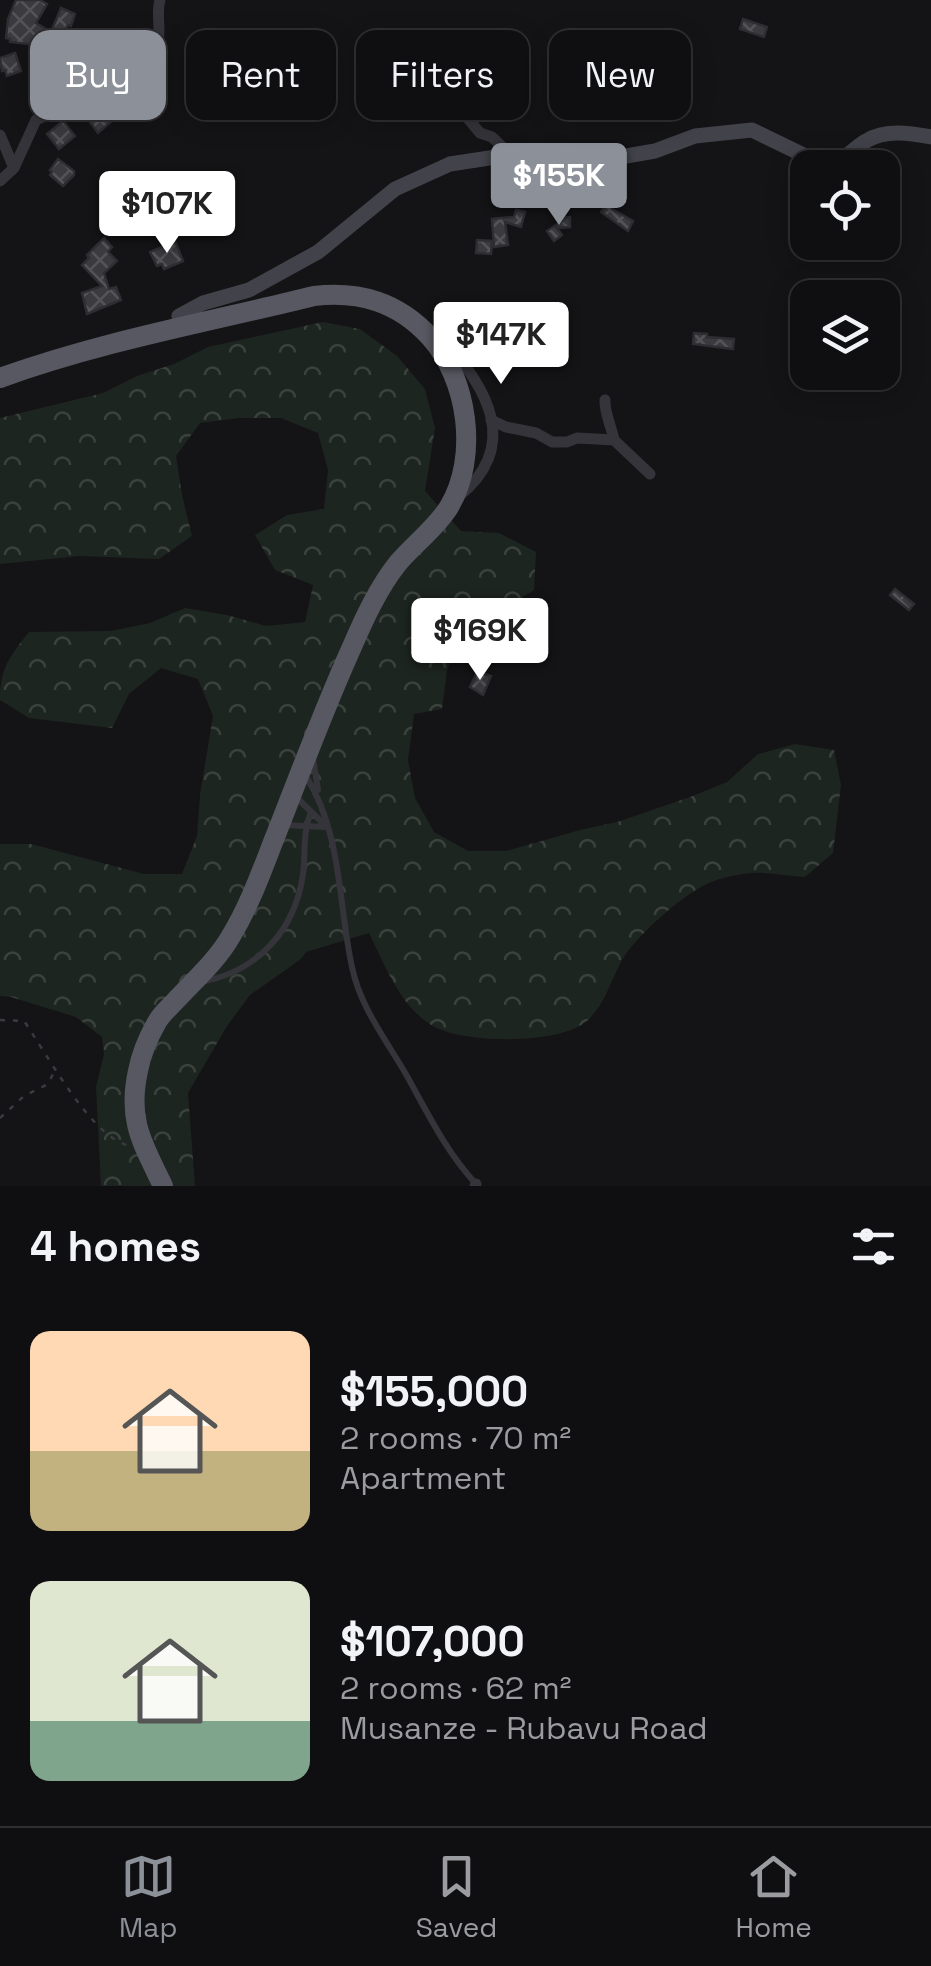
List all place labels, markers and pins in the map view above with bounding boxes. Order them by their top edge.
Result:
pin: $155K [489,143,629,228]
pin: $107K [97,171,237,256]
pin: $147K [431,302,571,387]
pin: $169K [410,598,550,683]

